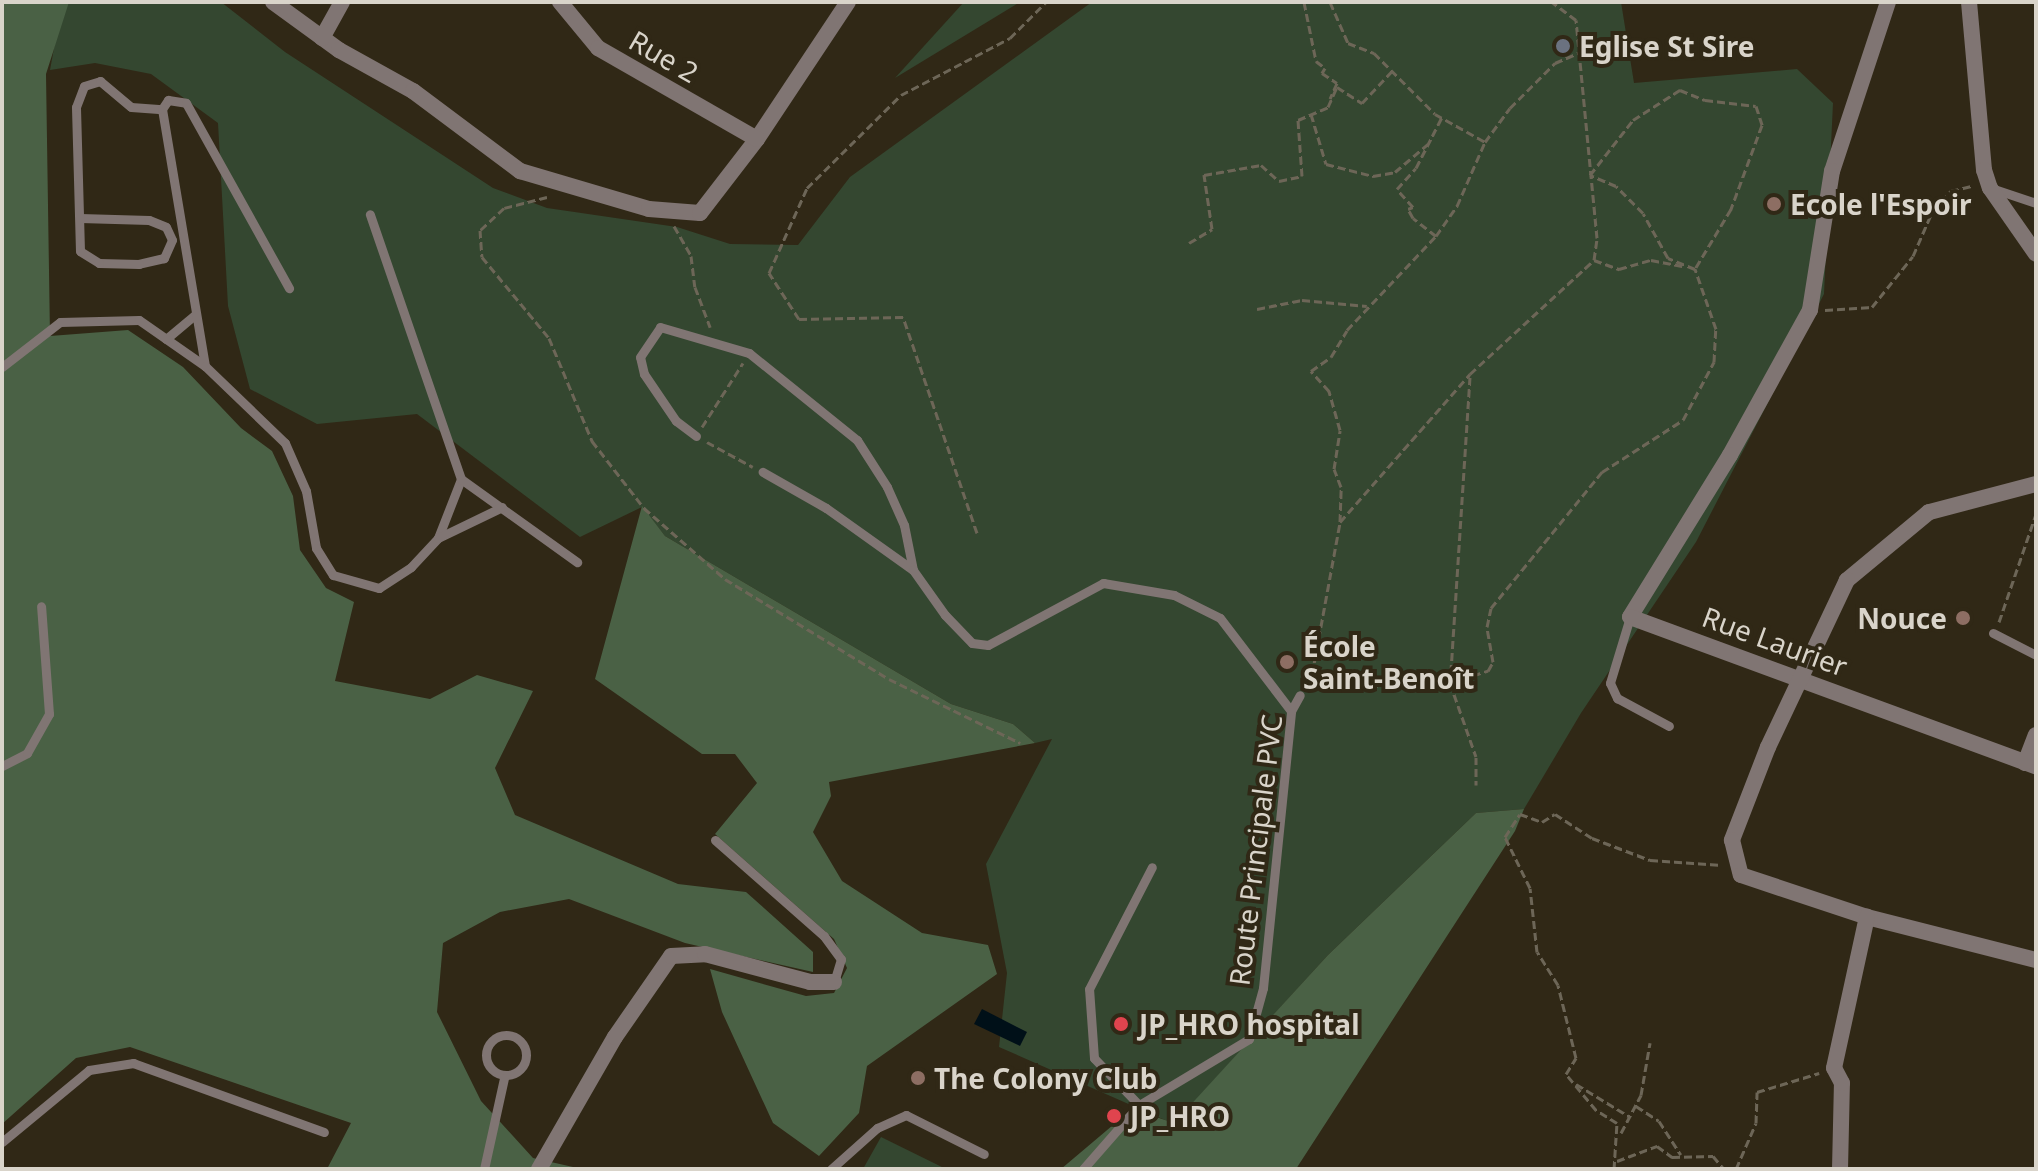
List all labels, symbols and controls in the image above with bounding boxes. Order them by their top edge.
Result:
street label: Rue 2 [624,23,704,89]
place label: Eglise St Sire [1579,29,1754,63]
marker: Eglise St Sire [1554,37,1572,55]
place label: Ecole l'Espoir [1790,187,1972,221]
marker: Ecole l'Espoir [1765,195,1783,213]
street label: Rue Laurier [1698,599,1852,683]
place label: Nouce [1857,601,1947,635]
marker: Nouce [1954,609,1972,627]
place label: École Saint-Benoît [1303,629,1474,695]
marker: École Saint-Benoît [1278,653,1296,671]
street label: Route Principale PVC [1222,713,1288,987]
place label: JP_HRO hospital [1139,1007,1359,1041]
marker: JP_HRO hospital [1110,1013,1132,1035]
place label: The Colony Club [934,1061,1157,1095]
marker: The Colony Club [909,1069,927,1087]
place label: JP_HRO [1130,1099,1230,1133]
marker: JP_HRO [1105,1107,1123,1125]

